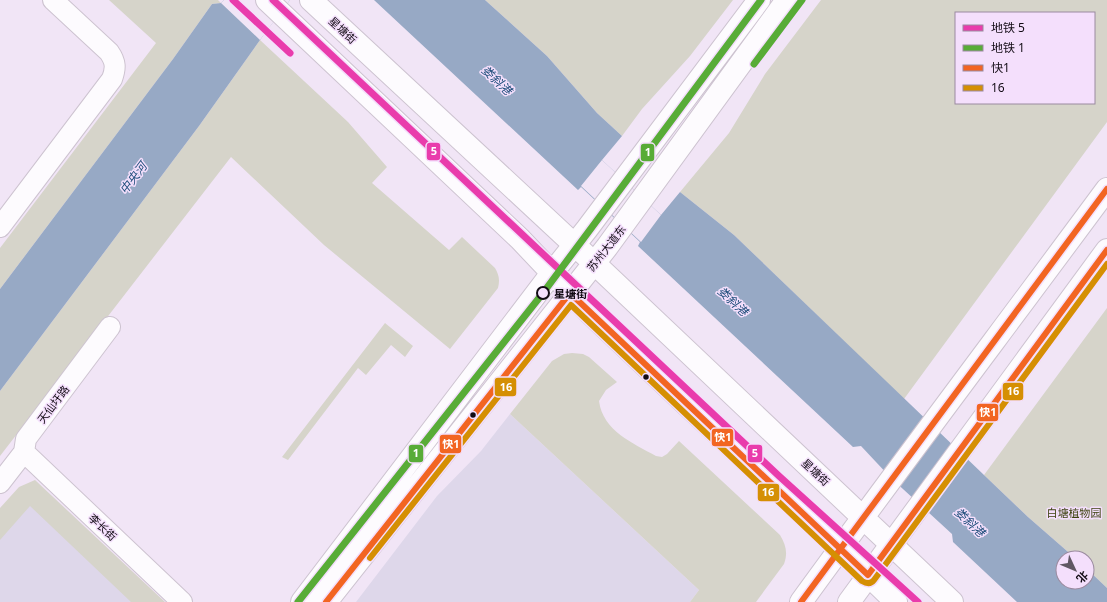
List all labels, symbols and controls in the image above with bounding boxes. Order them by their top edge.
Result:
legend [955,12,1095,104]
street label: 星塘街 [326,13,360,47]
text: 地铁 5 [991,19,1025,36]
text: 地铁 1 [991,39,1025,56]
text: 快1 [991,59,1010,76]
water label: 娄斜港 [478,62,517,100]
text: 16 [991,79,1005,96]
line badge: 5 [426,142,441,161]
text: 5 [431,143,437,158]
line badge: 1 [640,143,655,162]
text: 1 [645,144,651,159]
water label: 中央河 [115,157,152,197]
street label: 苏州大道东 [583,222,629,274]
water label: 娄斜港 [714,283,753,321]
marker: 星塘街 [536,286,550,300]
place label: 星塘街 [554,286,587,301]
unlabelled marker [641,372,651,382]
line badge: 16 [494,377,517,397]
text: 16 [500,379,512,394]
street label: 天仙圩路 [34,382,72,426]
line badge: 16 [1002,382,1024,401]
text: 16 [1007,383,1019,398]
line badge: 快1 [976,403,999,422]
text: 快1 [979,404,997,419]
unlabelled marker [468,410,478,420]
line badge: 快1 [711,428,734,447]
text: 快1 [714,429,732,444]
line badge: 快1 [439,434,462,454]
text: 快1 [442,436,460,451]
line badge: 1 [408,444,424,463]
line badge: 5 [747,444,763,463]
text: 1 [413,445,419,460]
text: 5 [752,445,758,460]
street label: 星塘街 [799,455,833,489]
line badge: 16 [757,483,780,502]
text: 16 [762,484,774,499]
water label: 娄斜港 [951,504,990,542]
park label: 白塘植物园 [1047,505,1102,520]
street label: 李长街 [86,510,120,544]
north arrow [1055,550,1095,590]
text: 北 [1073,568,1092,586]

